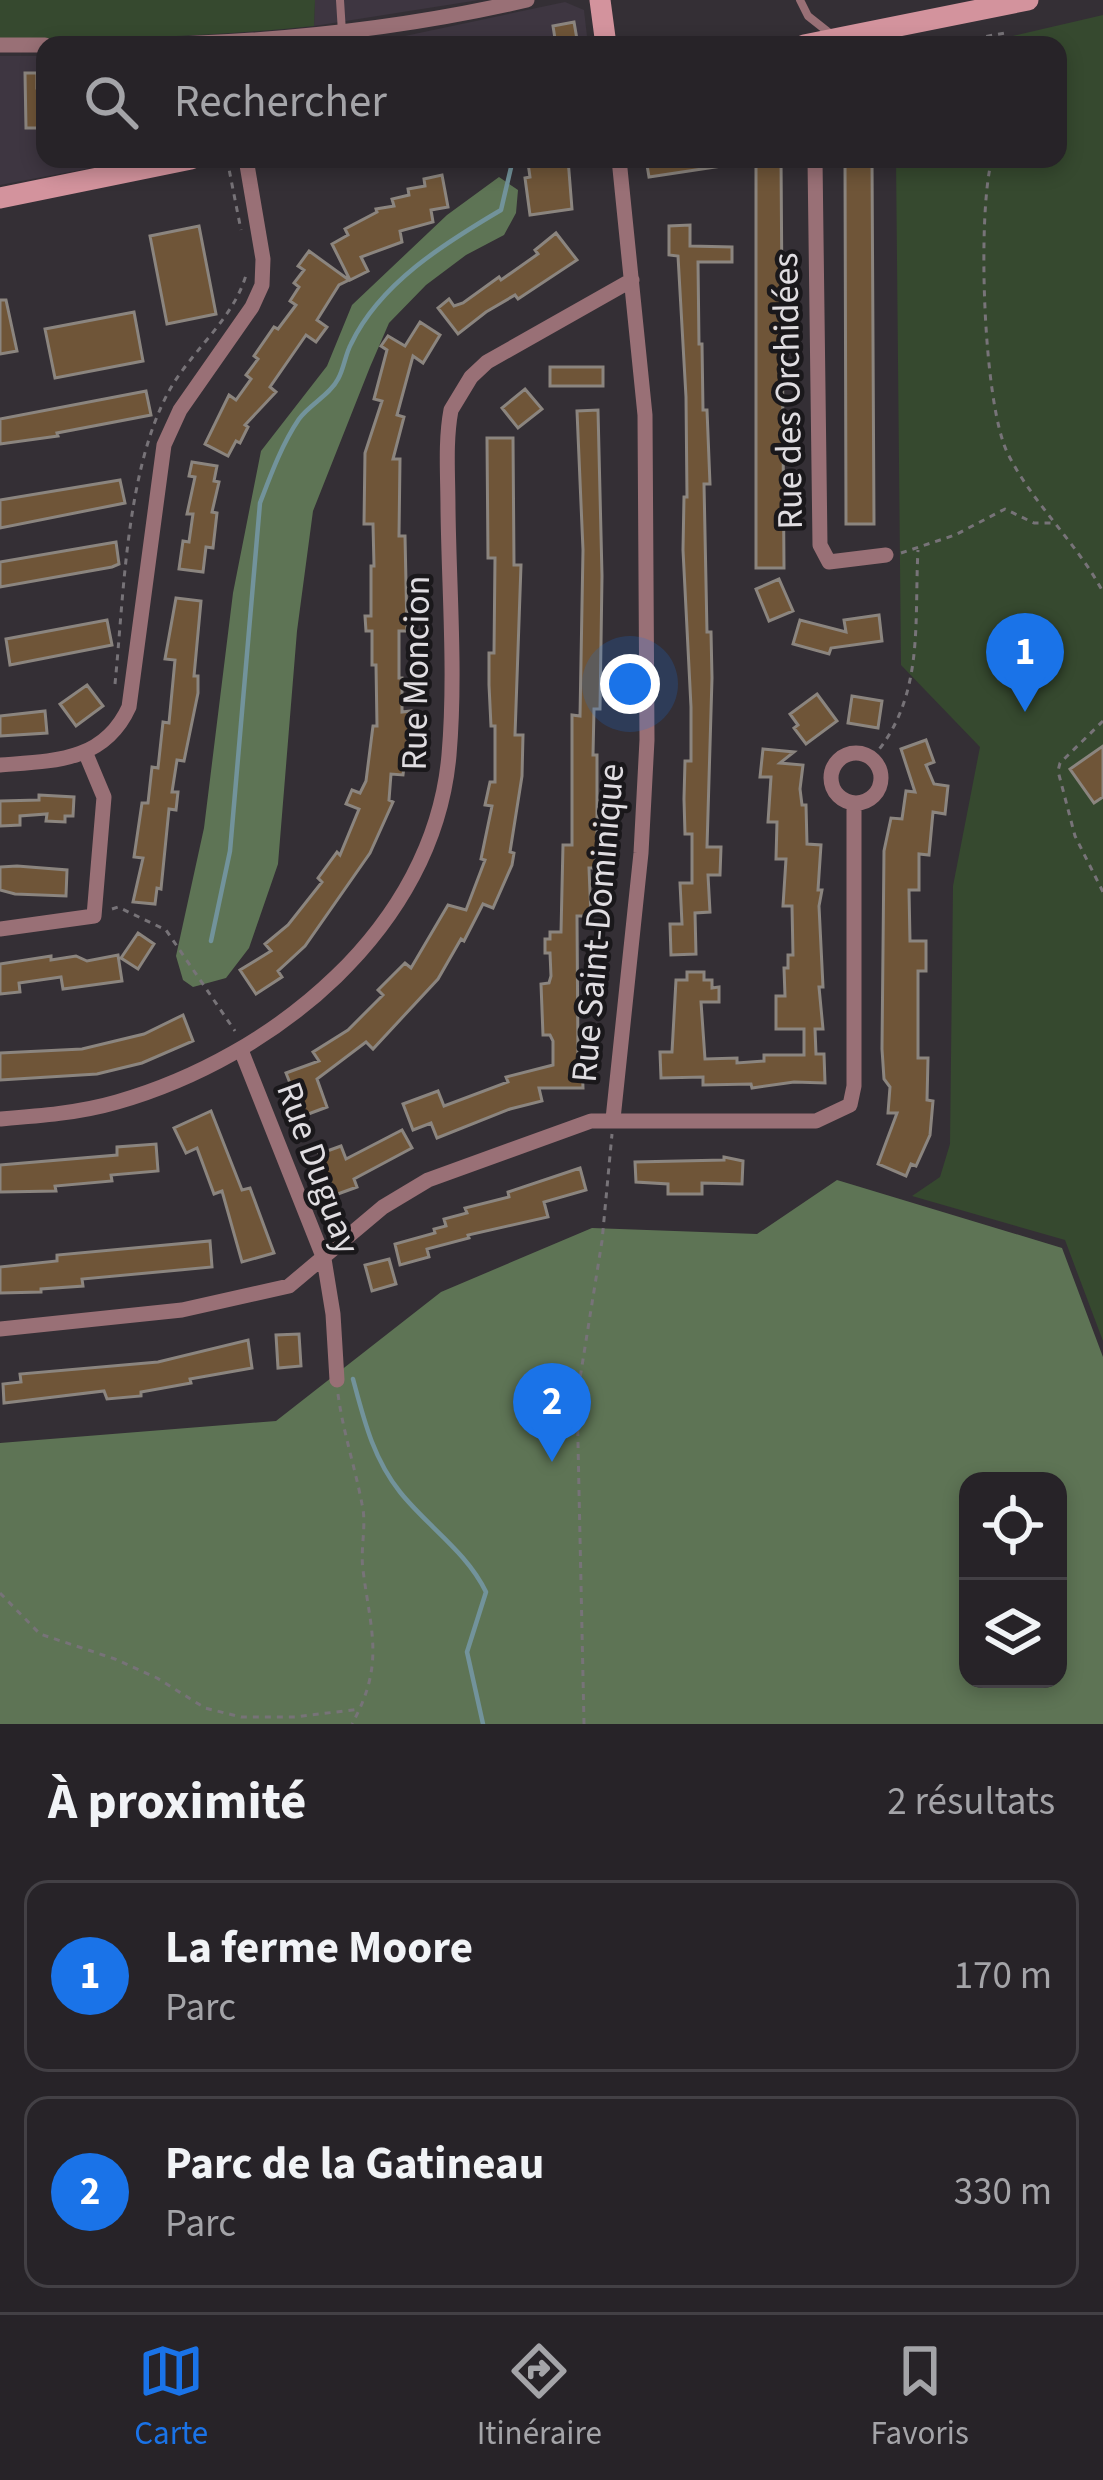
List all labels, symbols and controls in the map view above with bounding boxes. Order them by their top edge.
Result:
search box [36,36,1067,168]
icon: search [78,69,144,135]
text: Rechercher [174,70,387,134]
street label: Rue des Orchidées [760,252,816,530]
street label: Rue Moncion [389,575,443,771]
pin: 1 [986,613,1064,712]
your location [600,654,660,714]
street label: Rue Saint-Dominique [559,761,637,1085]
street label: Rue Duguay [263,1075,373,1261]
pin: 2 [513,1363,591,1462]
map controls [959,1472,1067,1688]
button: locate [959,1472,1067,1580]
button: layers [959,1580,1067,1688]
text: À proximité [48,1766,306,1838]
text: 2 résultats [887,1774,1055,1830]
text: La ferme Moore [165,1916,473,1980]
text: 1 [80,1948,100,2004]
text: 170 m [954,1948,1052,2004]
text: Parc [165,1980,236,2036]
text: Parc de la Gatineau [165,2132,544,2196]
text: 2 [80,2164,100,2220]
text: 330 m [954,2164,1052,2220]
text: Parc [165,2196,236,2252]
tab: Carte [134,2338,208,2457]
tab: Itinéraire [477,2338,602,2457]
tab: Favoris [870,2338,969,2457]

